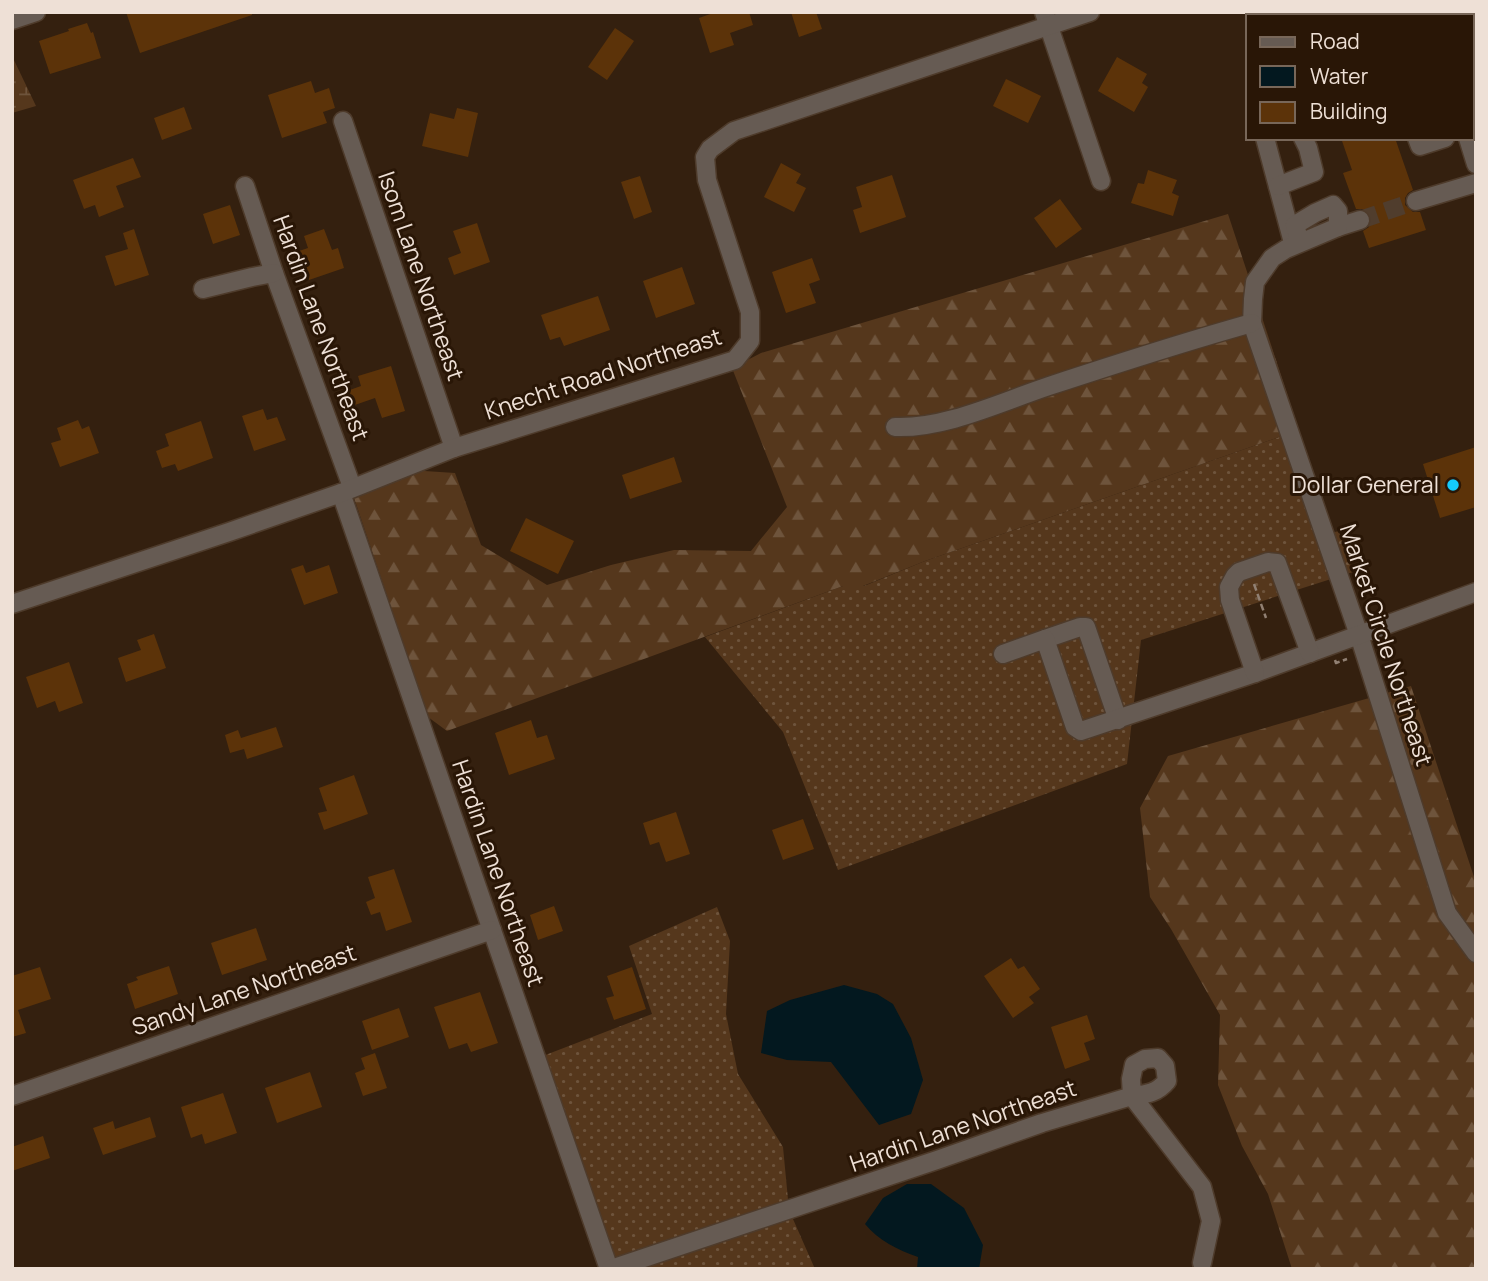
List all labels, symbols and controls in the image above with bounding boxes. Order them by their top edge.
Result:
legend [1246,14,1474,140]
text: Road [1310,27,1360,55]
text: Water [1310,62,1369,90]
text: Building [1310,97,1387,125]
street label: Isom Lane Northeast [371,167,473,384]
street label: Hardin Lane Northeast [266,210,378,445]
street label: Knecht Road Northeast [480,320,725,427]
place label: Dollar General [1291,468,1439,500]
marker: Dollar General [1445,477,1461,493]
street label: Market Circle Northeast [1333,520,1441,770]
street label: Hardin Lane Northeast [445,755,553,990]
street label: Sandy Lane Northeast [127,936,360,1042]
street label: Hardin Lane Northeast [845,1071,1080,1179]

